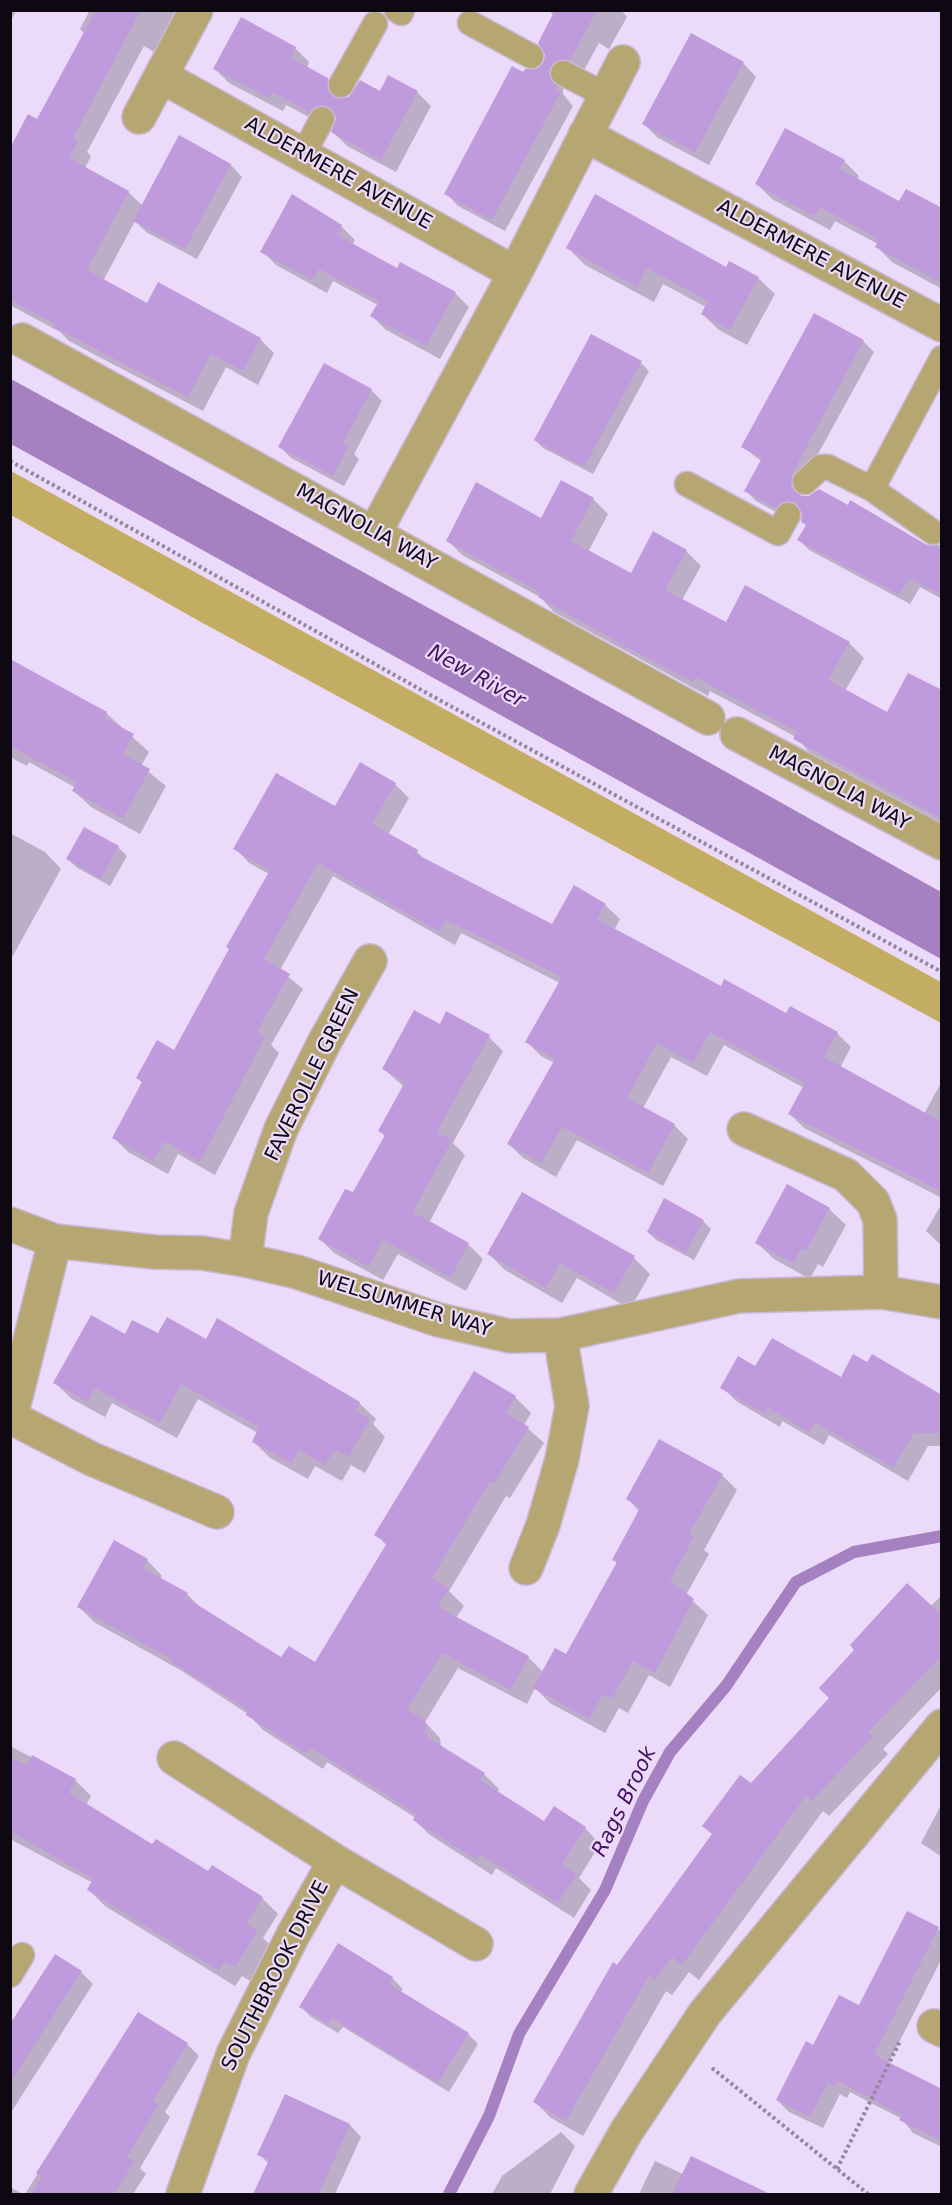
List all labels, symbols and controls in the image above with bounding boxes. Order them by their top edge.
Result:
street label: ALDERMERE AVENUE [240,112,436,236]
street label: ALDERMERE AVENUE [712,195,910,315]
street label: MAGNOLIA WAY [292,479,440,577]
water label: New River [423,640,529,714]
street label: MAGNOLIA WAY [764,742,914,836]
street label: FAVEROLLE GREEN [261,985,365,1165]
street label: WELSUMMER WAY [314,1267,494,1343]
water label: Rags Brook [588,1743,662,1861]
street label: SOUTHBROOK DRIVE [218,1877,334,2075]

